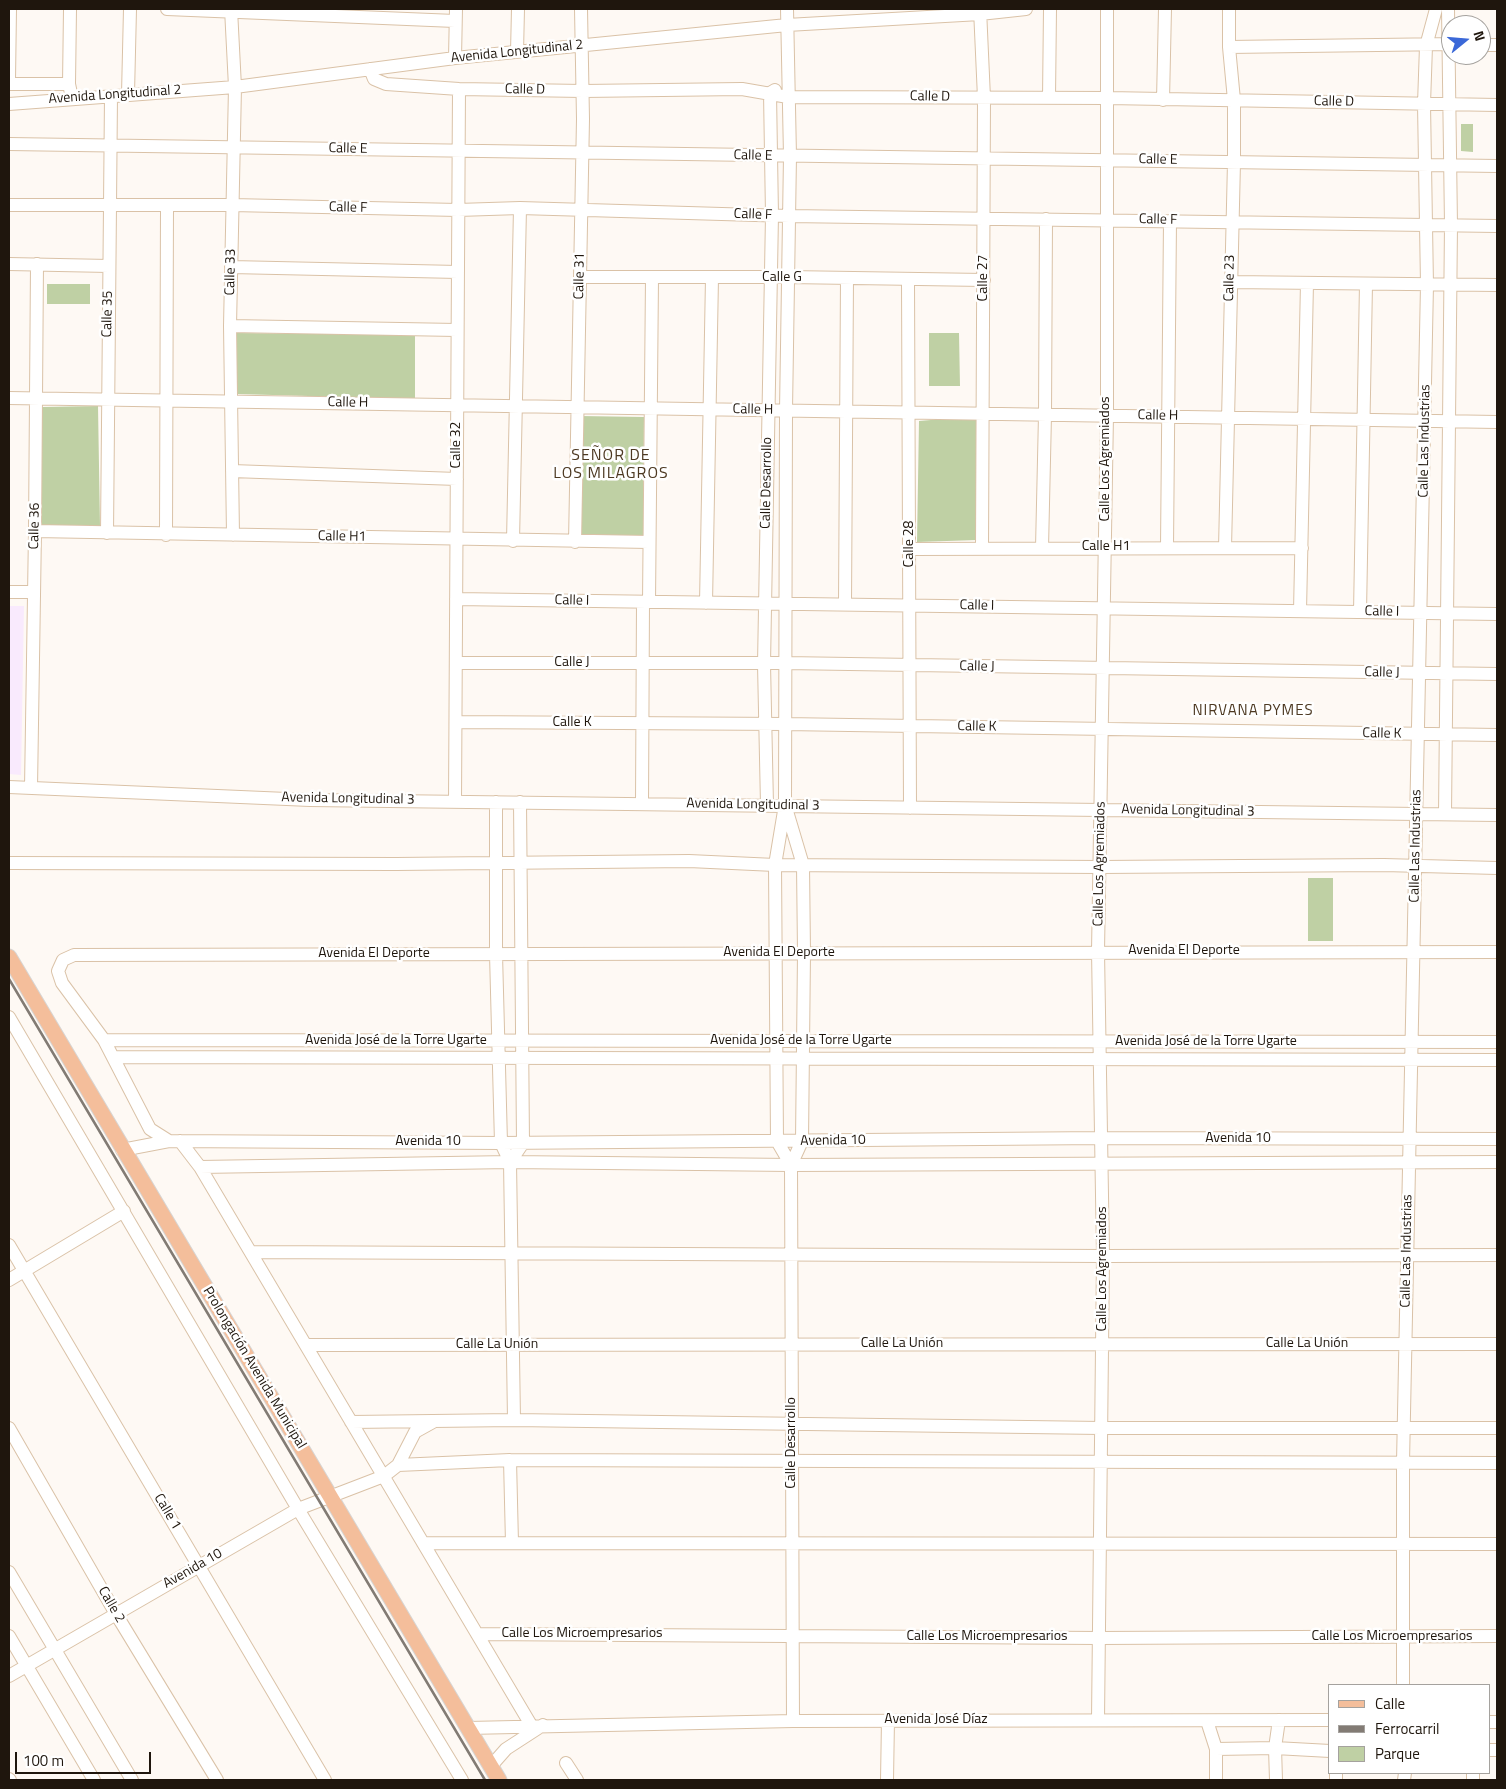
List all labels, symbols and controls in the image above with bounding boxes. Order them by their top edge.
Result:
north arrow [1441,15,1491,65]
text: N [1468,28,1491,43]
street label: Avenida Longitudinal 2 [450,37,584,67]
street label: Calle D [505,81,545,99]
street label: Avenida Longitudinal 2 [48,82,182,108]
street label: Calle D [910,88,950,106]
street label: Calle D [1314,93,1354,111]
street label: Calle E [328,140,368,158]
street label: Calle E [733,147,773,165]
street label: Calle E [1138,151,1178,169]
street label: Calle F [329,199,367,217]
street label: Calle F [733,206,773,224]
street label: Calle F [1139,211,1177,229]
street label: Calle 33 [222,248,240,296]
street label: Calle 31 [571,252,589,300]
street label: Calle 23 [1221,254,1239,302]
street label: Calle 27 [976,255,992,301]
street label: Calle G [762,270,802,286]
street label: Calle 35 [99,290,117,338]
street label: Calle Las Industrias [1416,384,1434,498]
street label: Calle H [328,394,368,412]
street label: Calle Los Agremiados [1098,396,1114,522]
street label: Calle H [733,401,773,419]
street label: Calle H [1138,407,1178,425]
street label: Calle 32 [449,422,465,468]
street label: Calle Desarrollo [758,437,776,529]
district label: SEÑOR DE LOS MILAGROS [552,446,670,484]
street label: Calle 36 [26,502,44,550]
street label: Calle 28 [902,521,918,567]
street label: Calle H1 [318,528,366,546]
street label: Calle H1 [1082,539,1130,555]
street label: Calle I [555,592,589,610]
street label: Calle I [960,597,994,615]
street label: Calle I [1365,603,1399,621]
street label: Calle J [554,655,590,671]
street label: Calle J [959,658,995,676]
street label: Calle J [1364,664,1400,682]
district label: NIRVANA PYMES [1191,702,1315,720]
street label: Calle K [552,715,592,731]
street label: Calle K [957,718,997,736]
street label: Calle K [1362,725,1402,743]
street label: Avenida Longitudinal 3 [281,789,415,809]
street label: Calle Las Industrias [1407,789,1425,903]
street label: Avenida Longitudinal 3 [686,795,820,815]
street label: Calle Los Agremiados [1091,801,1109,927]
street label: Avenida Longitudinal 3 [1121,801,1255,821]
street label: Avenida El Deporte [1128,943,1240,959]
street label: Avenida El Deporte [723,945,835,961]
street label: Avenida El Deporte [318,946,430,962]
street label: Avenida José de la Torre Ugarte [305,1033,487,1049]
street label: Avenida José de la Torre Ugarte [710,1033,892,1049]
street label: Avenida José de la Torre Ugarte [1115,1034,1297,1050]
street label: Avenida 10 [1205,1131,1271,1147]
street label: Avenida 10 [800,1132,866,1150]
street label: Avenida 10 [395,1134,461,1150]
street label: Calle Las Industrias [1398,1194,1416,1308]
street label: Calle Los Agremiados [1095,1206,1111,1332]
street label: Prolongación Avenida Municipal [199,1284,309,1452]
street label: Calle La Unión [861,1336,943,1352]
street label: Calle La Unión [1266,1336,1348,1352]
street label: Calle La Unión [456,1337,538,1353]
street label: Calle Desarrollo [784,1397,800,1489]
street label: Calle 1 [150,1491,184,1533]
street label: Avenida 10 [160,1545,226,1593]
street label: Calle 2 [94,1584,128,1626]
street label: Calle Los Microempresarios [501,1626,663,1642]
street label: Calle Los Microempresarios [906,1629,1068,1645]
street label: Calle Los Microempresarios [1311,1629,1473,1645]
legend [1328,1684,1491,1774]
text: Calle [1375,1692,1405,1715]
street label: Avenida José Díaz [884,1712,988,1728]
text: Ferrocarril [1375,1717,1440,1740]
scale bar [18,1742,154,1774]
text: Parque [1375,1742,1420,1765]
text: 100 m [23,1749,64,1772]

